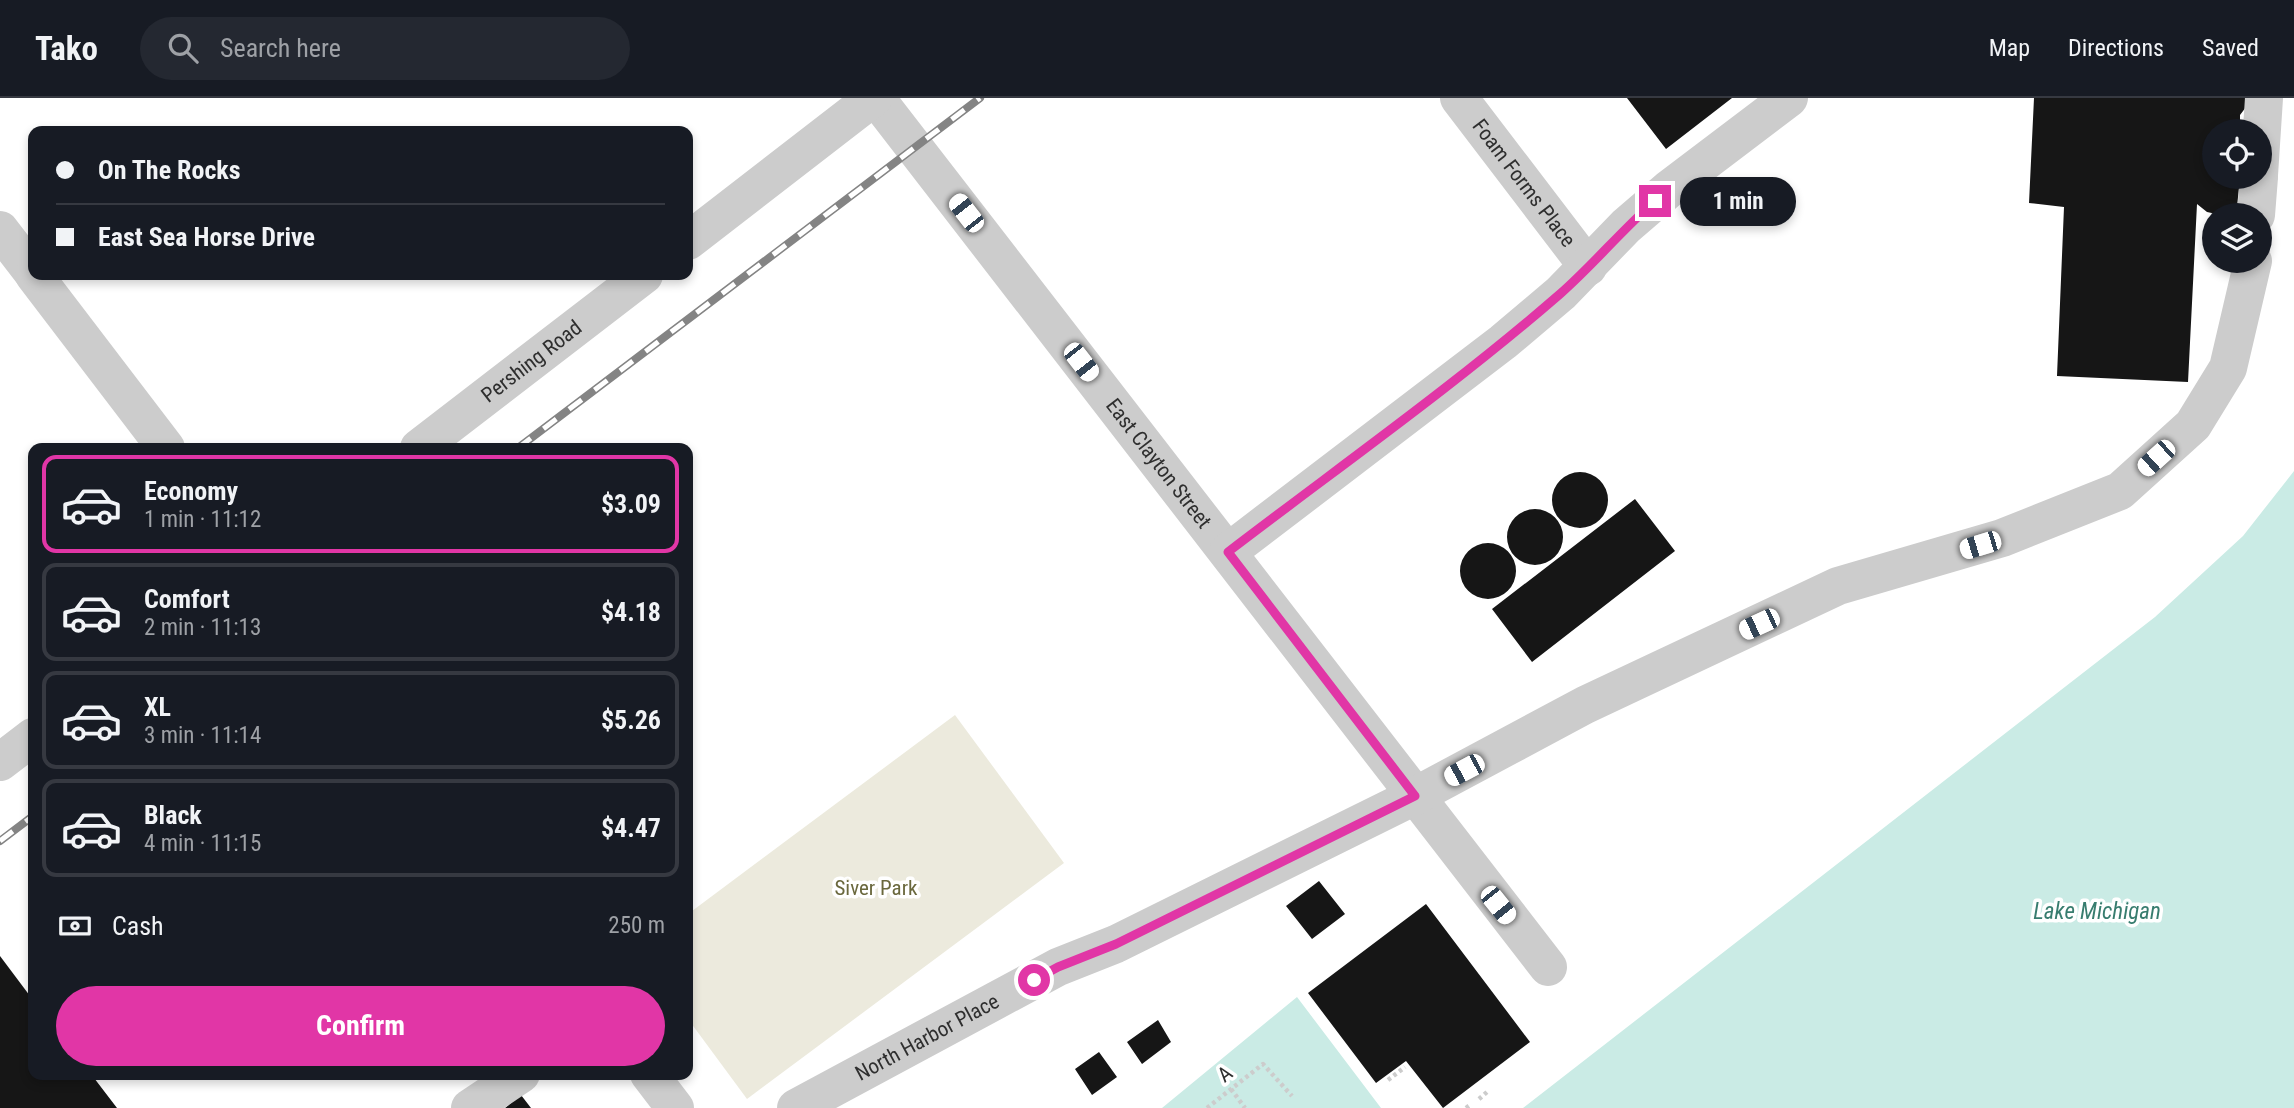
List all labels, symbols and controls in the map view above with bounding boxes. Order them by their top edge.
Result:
search box [140,17,630,80]
text: Tako [35,29,98,68]
icon: search [164,29,202,67]
text: Search here [220,33,341,63]
text: Map [1989,34,2030,62]
text: Directions [2068,34,2164,62]
text: Saved [2202,34,2259,62]
street label: Foam Forms Place [1468,114,1580,252]
map controls [2202,119,2272,273]
button: locate [2202,119,2272,189]
text: On The Rocks [98,155,241,185]
callout: 1 min [1680,176,1795,226]
route end [1639,185,1671,217]
text: 1 min [1712,188,1764,215]
car [945,190,988,236]
button: layers [2202,203,2272,273]
text: East Sea Horse Drive [98,222,315,252]
street label: Pershing Road [477,315,586,407]
car [1060,339,1103,385]
street label: East Clayton Street [1101,394,1216,533]
car [2134,436,2179,480]
icon: car [60,473,123,536]
text: Economy [144,476,238,506]
text: $3.09 [601,489,661,519]
text: 1 min · 11:12 [144,506,261,533]
car [1957,529,2004,561]
icon: car [60,581,123,644]
text: Comfort [144,584,230,614]
text: $4.18 [601,597,661,627]
car [1736,606,1783,642]
text: 2 min · 11:13 [144,614,261,641]
icon: car [60,689,123,752]
text: XL [144,692,171,722]
text: $5.26 [601,705,661,735]
text: 3 min · 11:14 [144,722,261,749]
car [1441,751,1488,789]
icon: car [60,797,123,860]
text: Black [144,800,202,830]
text: $4.47 [601,813,661,843]
text: 4 min · 11:15 [144,830,261,857]
park label: Siver Park [834,876,918,900]
car [1477,882,1520,928]
water label: Lake Michigan [2033,898,2161,925]
icon: cash [56,907,94,945]
text: Cash [112,911,164,941]
text: 250 m [608,912,665,939]
route start [1018,964,1050,996]
button: Confirm [56,986,665,1066]
street label: North Harbor Place [851,989,1003,1086]
street label: A [1213,1061,1237,1087]

